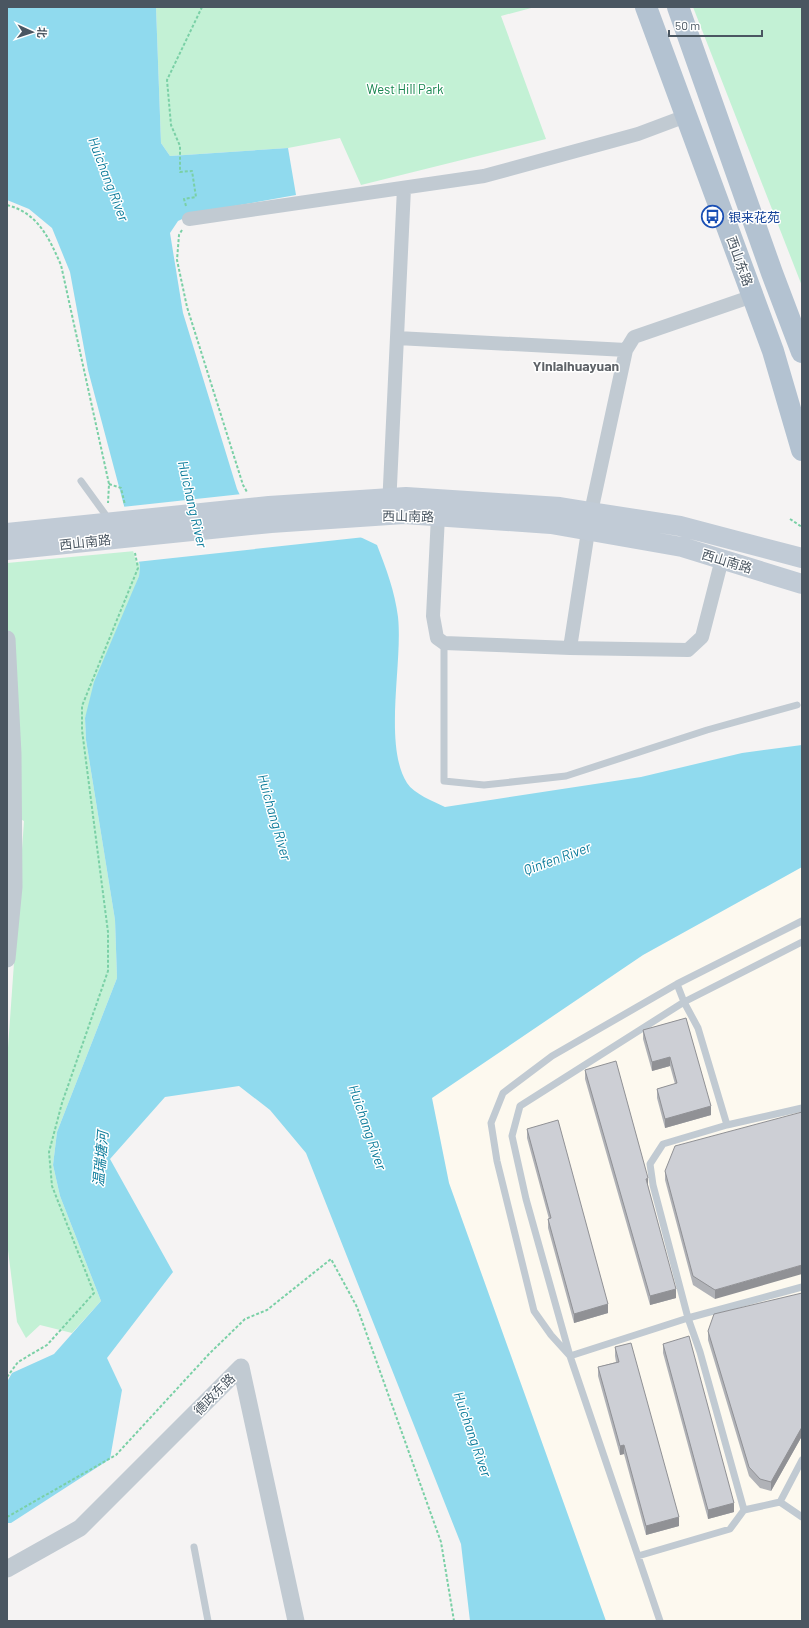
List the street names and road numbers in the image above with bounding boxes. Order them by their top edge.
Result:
street label: 西山东路 [724,234,756,288]
street label: 西山南路 [382,508,434,524]
street label: 西山南路 [58,531,112,553]
street label: 西山南路 [700,546,754,576]
street label: 德政东路 [190,1370,238,1418]

